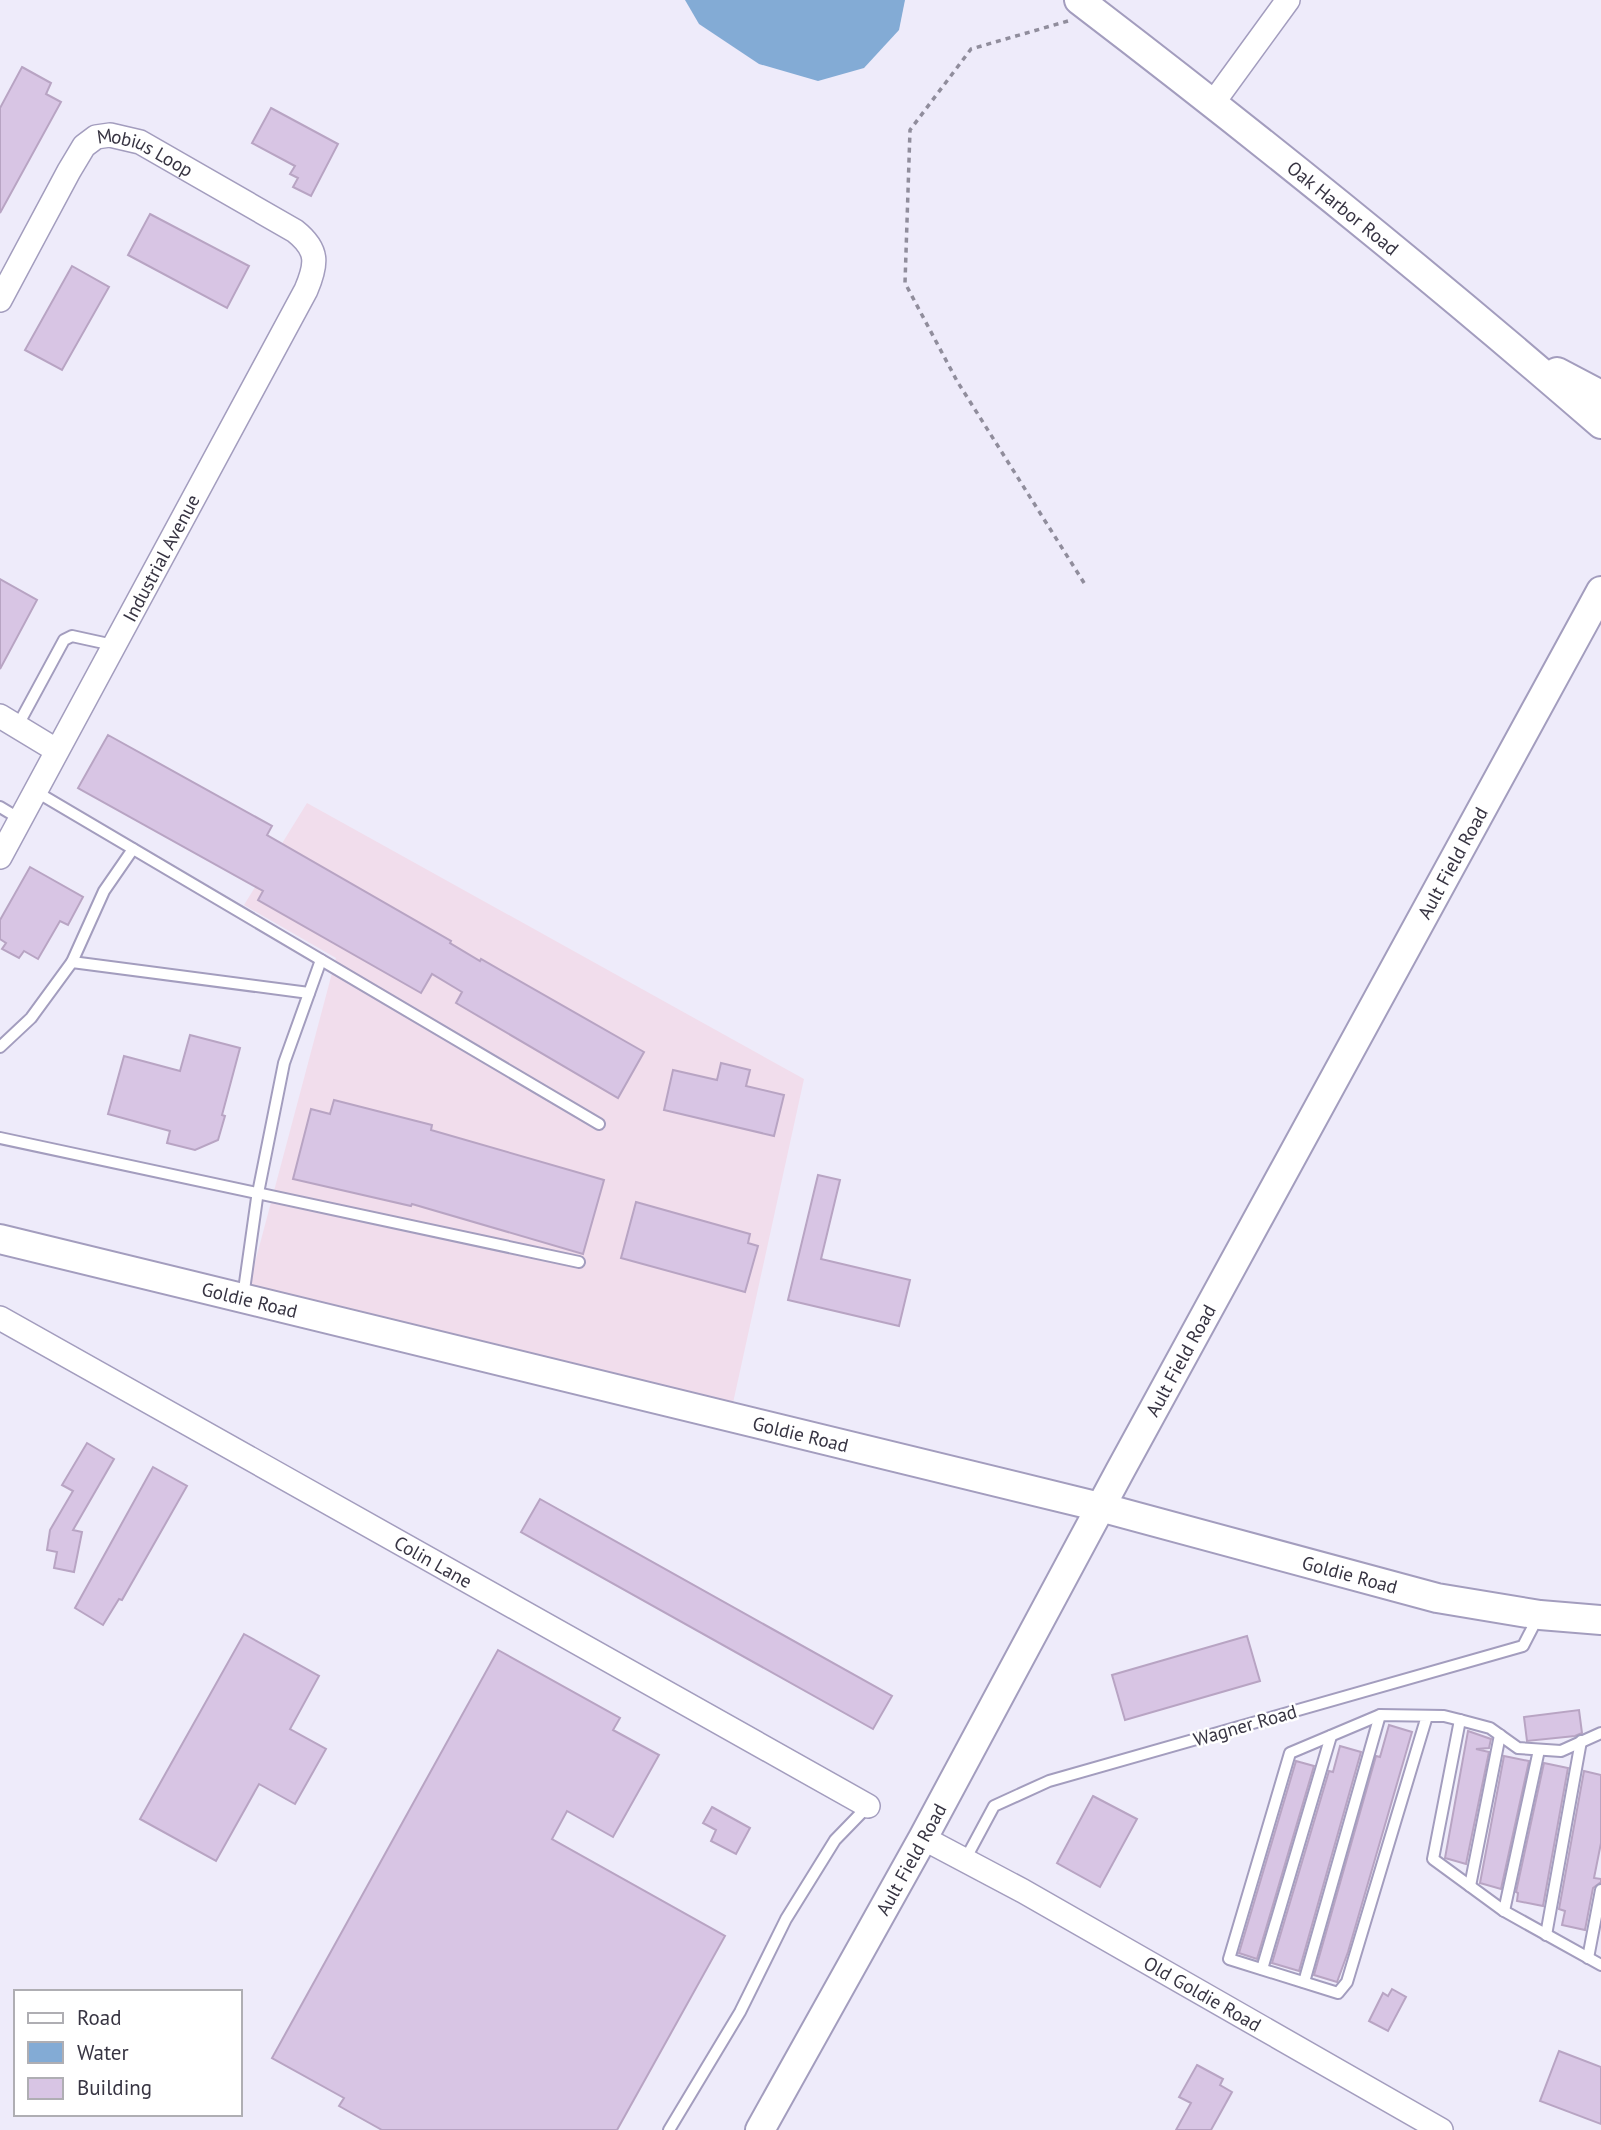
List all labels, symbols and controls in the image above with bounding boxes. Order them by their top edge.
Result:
street label: Mobius Loop [95,123,197,182]
street label: Oak Harbor Road [1282,155,1404,260]
street label: Industrial Avenue [117,490,205,626]
street label: Ault Field Road [1412,803,1493,923]
street label: Goldie Road [199,1277,300,1323]
street label: Ault Field Road [1140,1300,1221,1421]
street label: Goldie Road [750,1411,851,1457]
street label: Colin Lane [390,1530,476,1593]
street label: Goldie Road [1300,1550,1400,1599]
street label: Wagner Road [1191,1699,1299,1751]
street label: Ault Field Road [870,1799,951,1919]
street label: Old Goldie Road [1139,1951,1266,2037]
legend [14,1990,242,2116]
text: Road [77,2004,121,2031]
text: Water [77,2039,129,2066]
text: Building [77,2074,152,2101]

